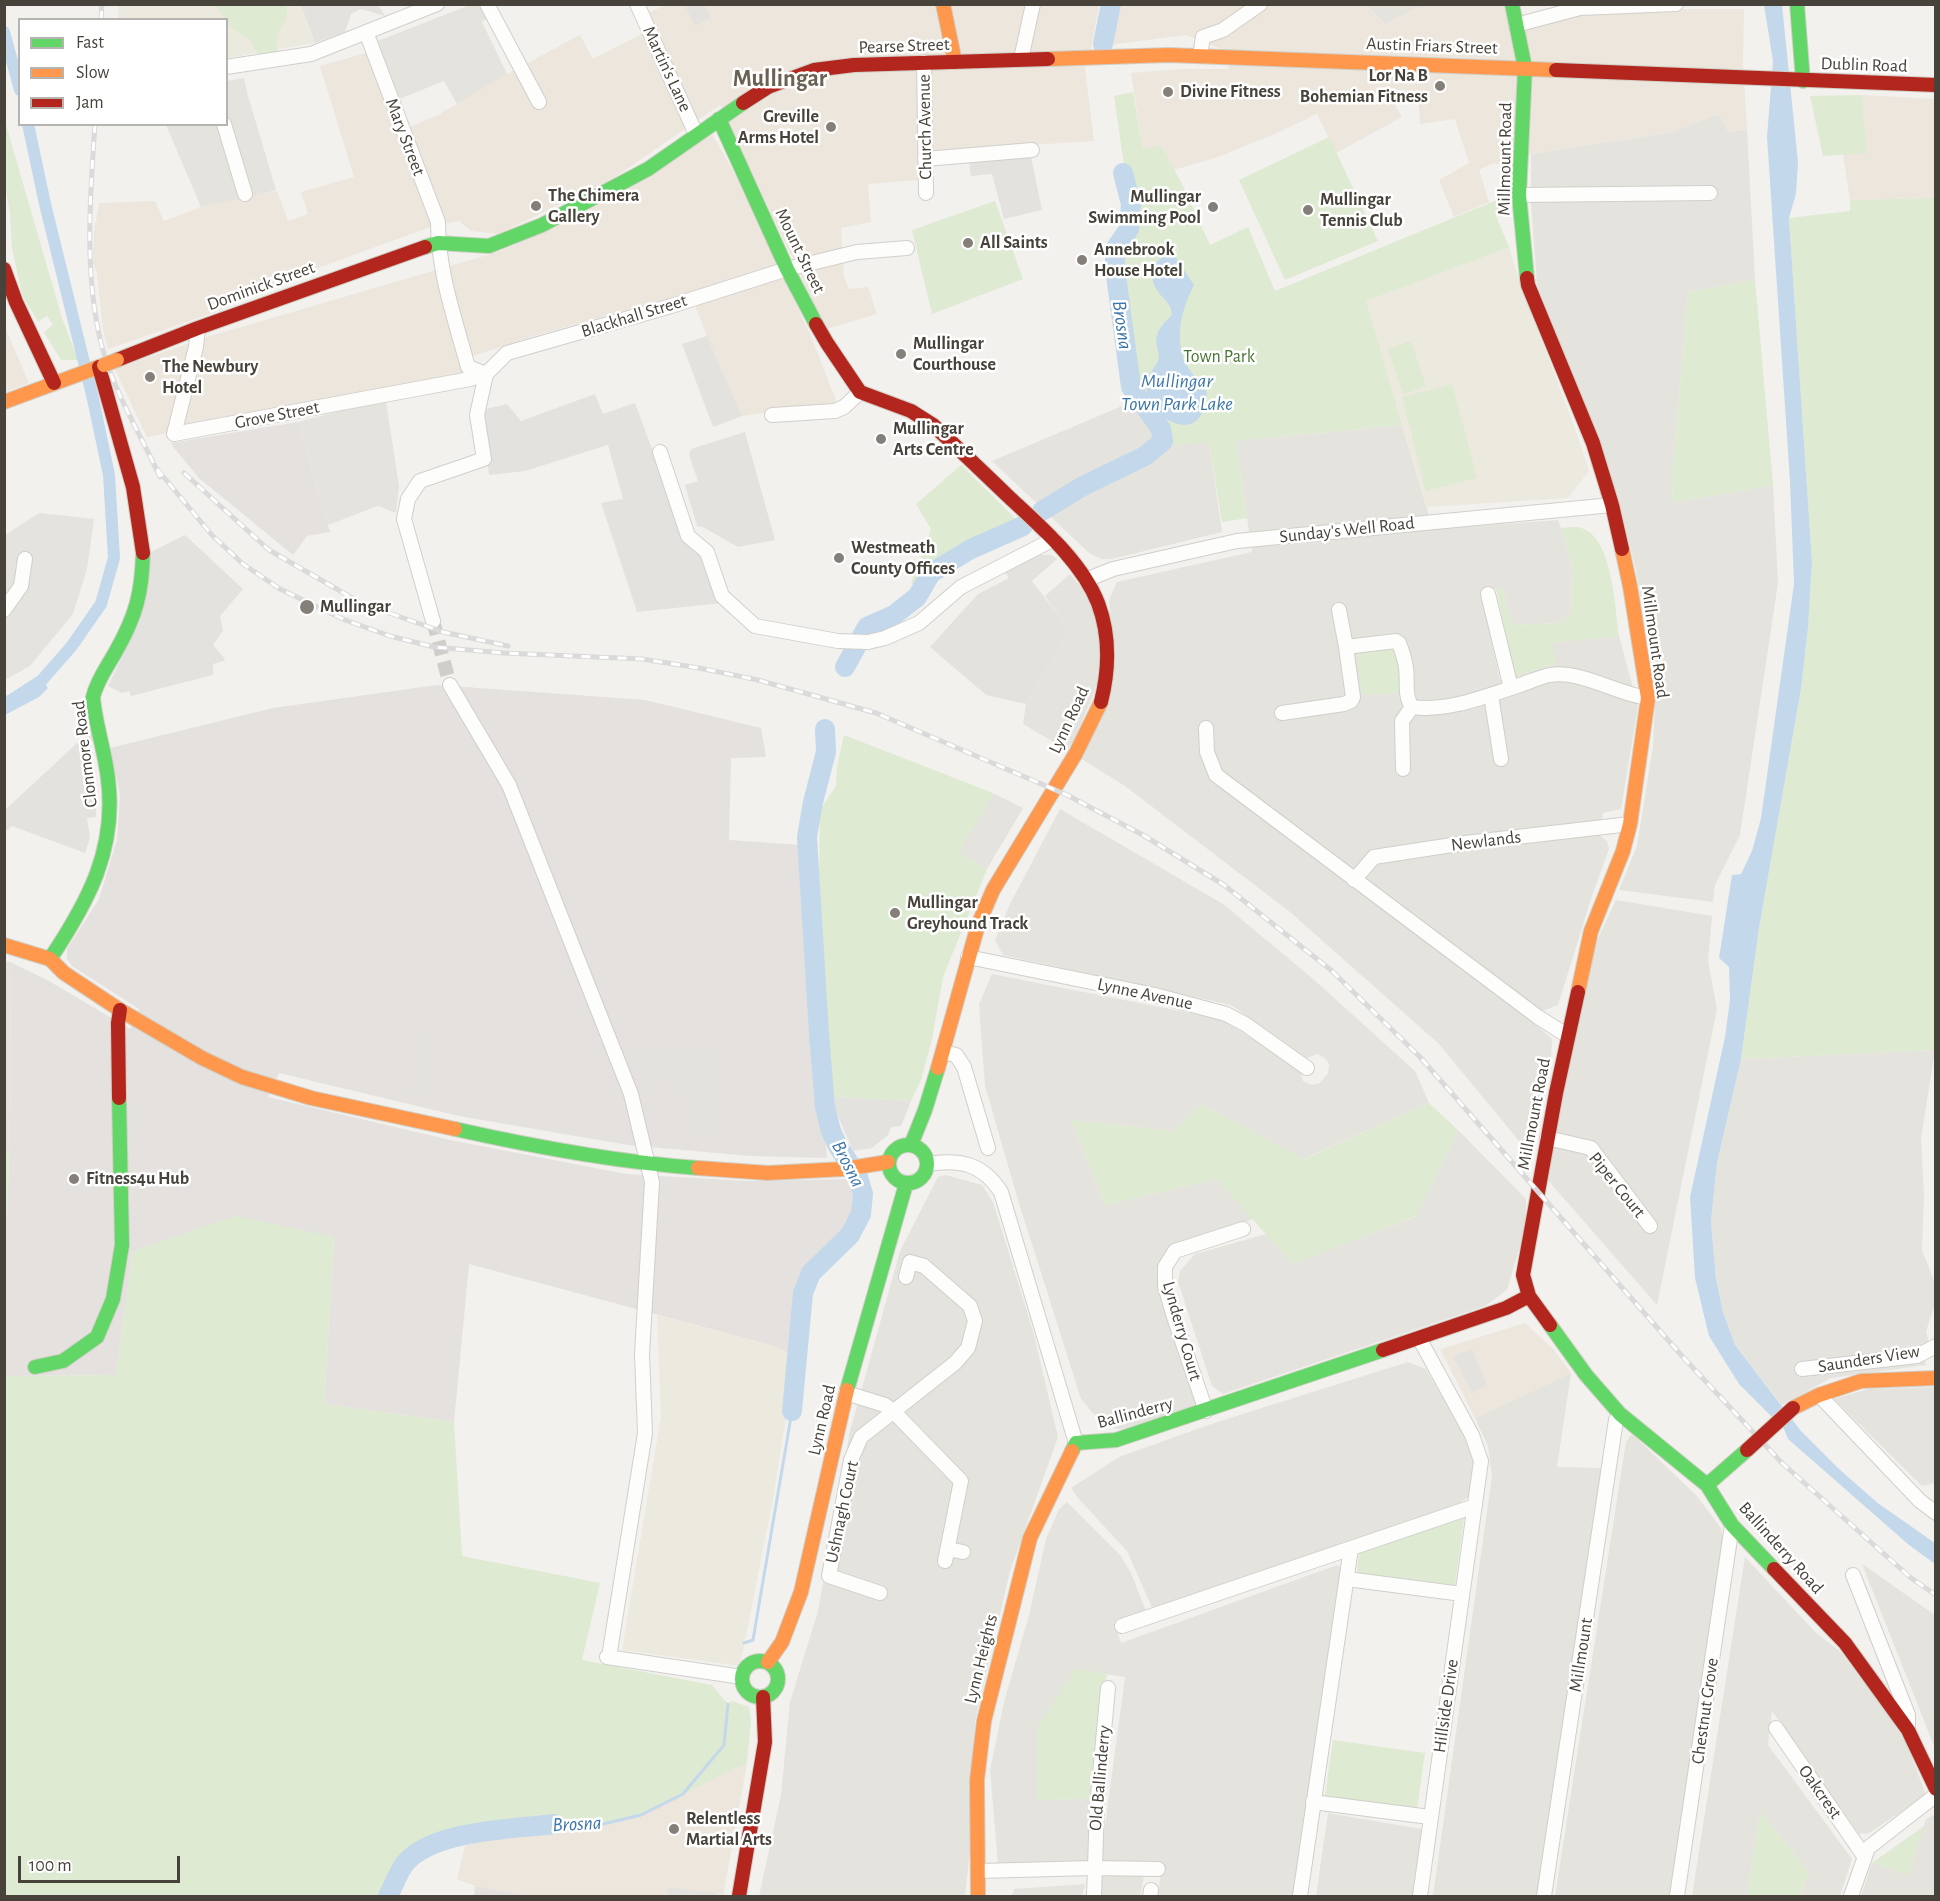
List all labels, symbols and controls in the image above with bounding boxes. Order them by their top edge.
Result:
legend [18,18,228,126]
street label: Martin's Lane [638,23,696,115]
street label: Austin Friars Street [1366,33,1498,59]
text: Fast [76,34,104,52]
street label: Pearse Street [858,34,950,58]
street label: Dublin Road [1820,53,1908,77]
text: Slow [76,64,109,82]
district label: Mullingar [733,65,827,93]
place label: Lor Na B Bohemian Fitness [1300,65,1428,107]
street label: Church Avenue [913,74,937,180]
marker: Lor Na B Bohemian Fitness [1433,79,1447,93]
place label: Divine Fitness [1180,81,1281,103]
marker: Divine Fitness [1161,85,1175,99]
text: Jam [76,94,104,112]
street label: Mary Street [380,95,430,179]
street label: Millmount Road [1493,102,1517,216]
place label: Greville Arms Hotel [738,106,819,148]
marker: Greville Arms Hotel [824,120,838,134]
place label: The Chimera Gallery [548,185,639,228]
place label: Mullingar Swimming Pool [1088,186,1201,228]
place label: Mullingar Tennis Club [1320,189,1403,232]
marker: The Chimera Gallery [529,199,543,213]
marker: Mullingar Swimming Pool [1206,200,1220,214]
marker: Mullingar Tennis Club [1301,203,1315,217]
street label: Mount Street [770,205,830,297]
place label: All Saints [980,232,1048,254]
marker: All Saints [961,236,975,250]
place label: Annebrook House Hotel [1094,239,1183,282]
marker: Annebrook House Hotel [1075,253,1089,267]
street label: Dominick Street [204,256,318,316]
street label: Blackhall Street [579,290,689,342]
water label: Brosna [1107,299,1137,351]
place label: Mullingar Courthouse [913,333,996,376]
park label: Town Park [1183,346,1255,368]
marker: Mullingar Courthouse [894,347,908,361]
place label: The Newbury Hotel [162,356,258,398]
water label: Mullingar Town Park Lake [1121,369,1233,416]
marker: The Newbury Hotel [143,370,157,384]
street label: Grove Street [233,396,321,434]
place label: Mullingar Arts Centre [893,418,974,460]
marker: Mullingar Arts Centre [874,432,888,446]
street label: Sunday's Well Road [1278,512,1416,548]
place label: Westmeath County Offices [851,537,955,580]
marker: Westmeath County Offices [832,551,846,565]
street label: Millmount Road [1636,584,1674,700]
place label: Mullingar [320,596,391,618]
marker: Mullingar [298,598,316,616]
street label: Lynn Road [1044,683,1094,757]
street label: Clonmore Road [68,699,102,809]
street label: Newlands [1450,826,1522,856]
place label: Mullingar Greyhound Track [907,892,1028,934]
marker: Mullingar Greyhound Track [888,906,902,920]
street label: Lynne Avenue [1095,973,1195,1015]
street label: Millmount Road [1513,1056,1555,1172]
water label: Brosna [826,1137,870,1191]
street label: Piper Court [1584,1148,1650,1222]
place label: Fitness4u Hub [86,1168,189,1190]
marker: Fitness4u Hub [67,1172,81,1186]
street label: Lynderry Court [1157,1279,1207,1383]
street label: Saunders View [1817,1340,1921,1378]
street label: Lynn Road [803,1383,841,1457]
street label: Ballinderry [1095,1393,1175,1433]
street label: Ushnagh Court [821,1459,863,1565]
street label: Ballinderry Road [1734,1498,1828,1598]
street label: Lynn Heights [959,1612,1003,1706]
street label: Millmount [1564,1616,1598,1694]
street label: Chestnut Grove [1687,1656,1723,1766]
street label: Hillside Drive [1429,1658,1463,1754]
street label: Old Ballinderry [1085,1724,1115,1832]
street label: Oakcrest [1794,1761,1846,1823]
place label: Relentless Martial Arts [686,1808,772,1850]
water label: Brosna [552,1811,602,1837]
marker: Relentless Martial Arts [667,1822,681,1836]
scale bar [21,1844,183,1882]
text: 100 m [29,1857,72,1875]

